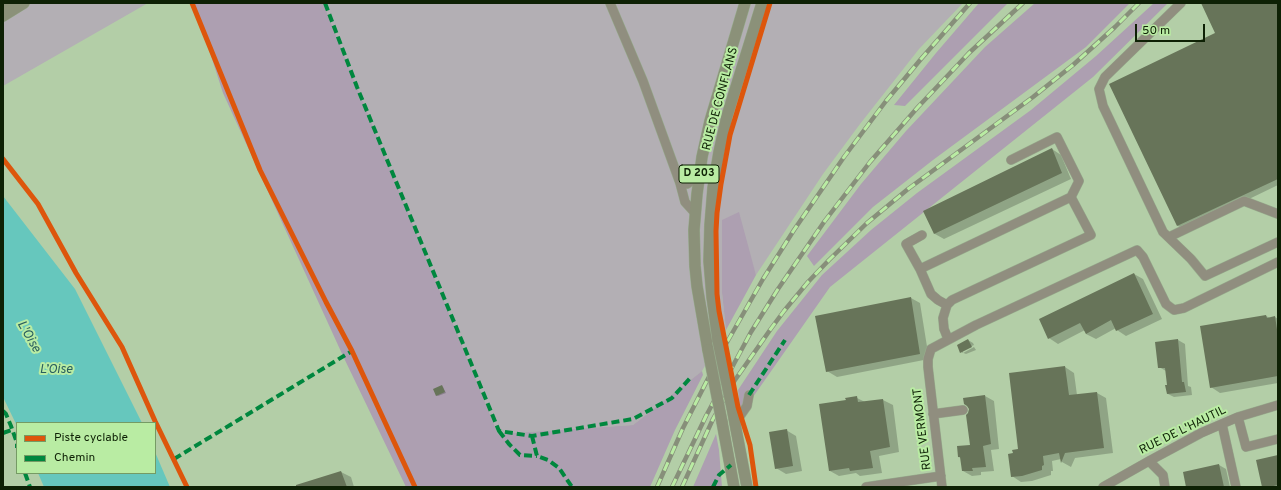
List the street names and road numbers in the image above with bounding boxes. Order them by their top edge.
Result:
street label: RUE DE CONFLANS [700,46,742,152]
road number: D 203 [679,165,719,183]
street label: RUE VERMONT [911,387,935,471]
street label: RUE DE L'HAUTIL [1137,404,1229,458]

